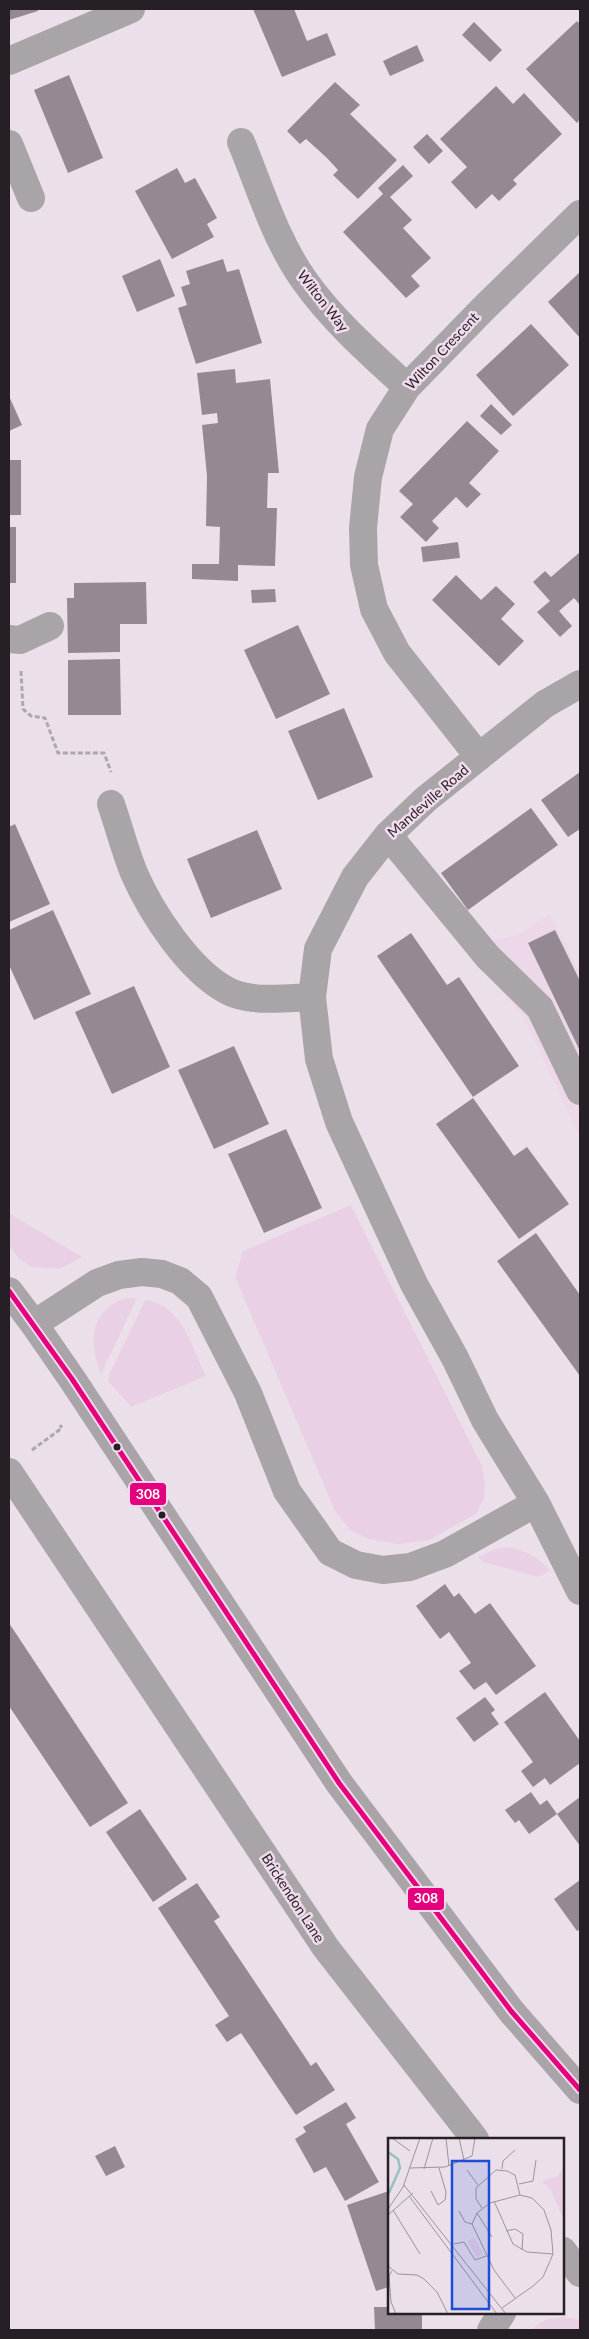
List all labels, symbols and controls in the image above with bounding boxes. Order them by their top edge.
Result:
street label: Wilton Way [294,267,353,335]
street label: Wilton Crescent [401,308,482,393]
street label: Mandeville Road [384,761,472,840]
unlabelled marker [112,1442,122,1452]
line badge: 308 [129,1482,167,1506]
text: 308 [136,1485,160,1502]
unlabelled marker [157,1510,167,1520]
street label: Brickendon Lane [258,1850,328,1945]
line badge: 308 [407,1887,445,1911]
text: 308 [414,1889,438,1906]
inset map [388,2138,564,2314]

